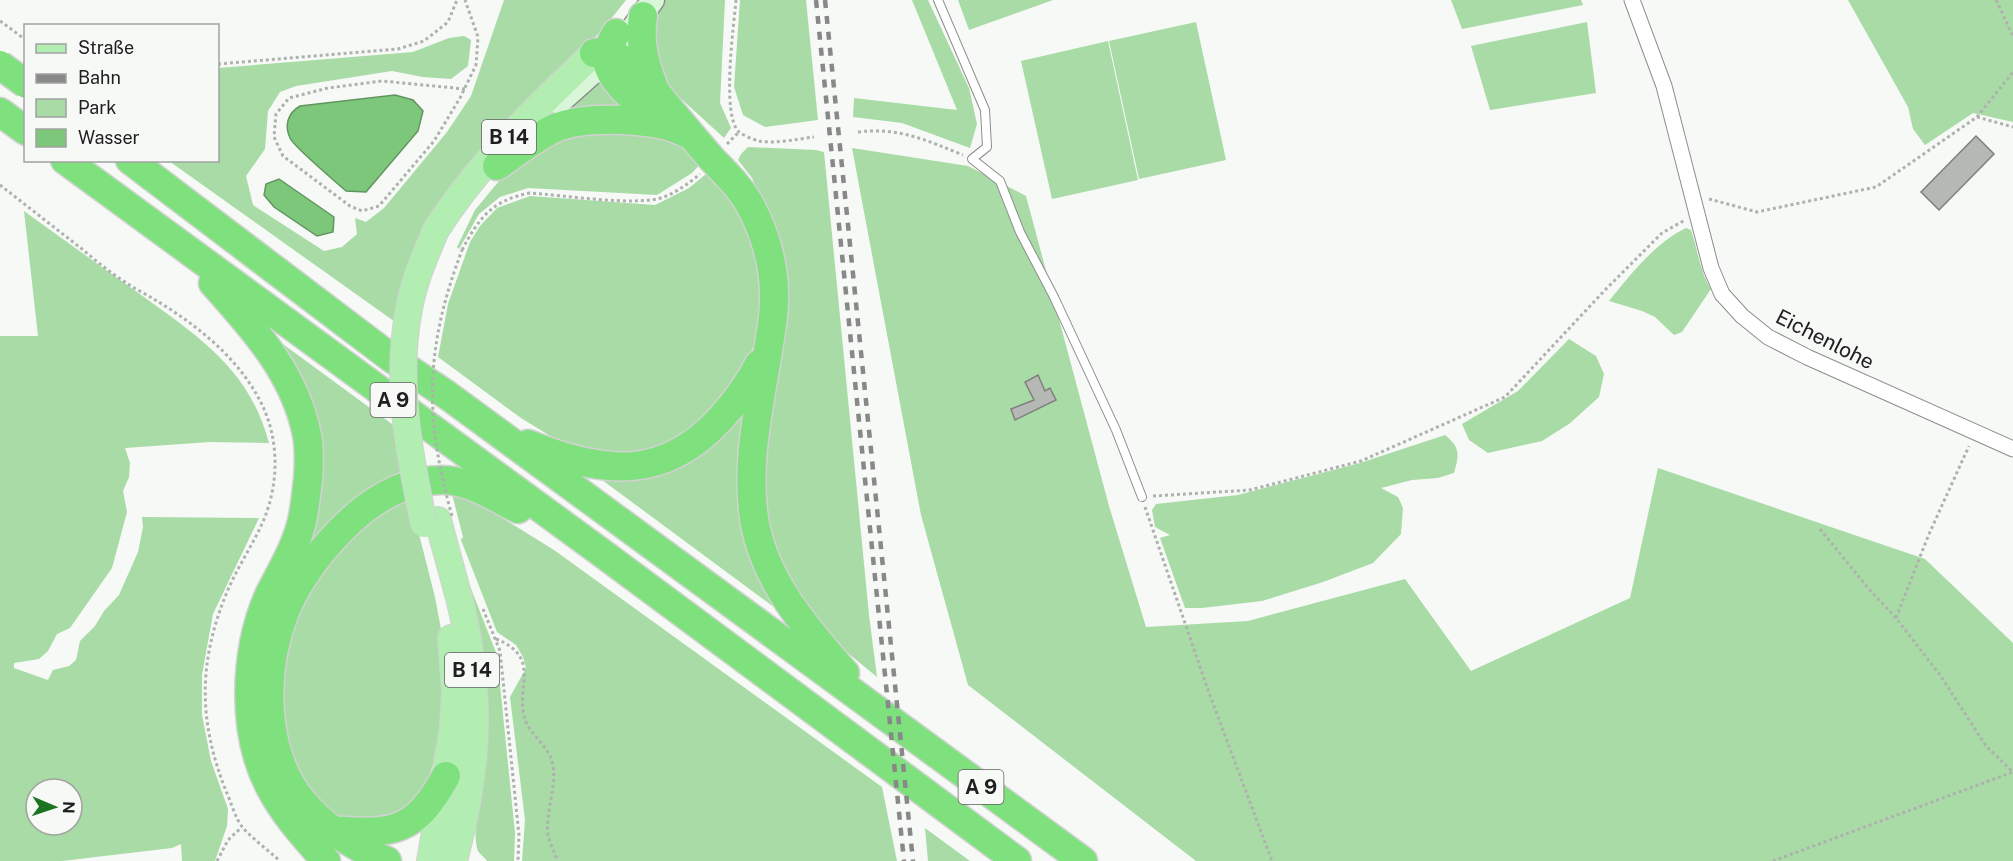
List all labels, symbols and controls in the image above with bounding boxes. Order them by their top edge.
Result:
legend [24,24,219,162]
text: Straße [78,37,134,58]
text: Bahn [78,67,121,88]
text: Park [78,97,116,118]
road number: B 14 [482,120,536,154]
text: Wasser [78,127,140,148]
street label: Eichenlohe [1772,304,1878,374]
road number: A 9 [370,383,416,417]
road number: B 14 [445,653,499,687]
road number: A 9 [958,770,1004,804]
north arrow [24,777,84,837]
text: N [59,801,78,814]

